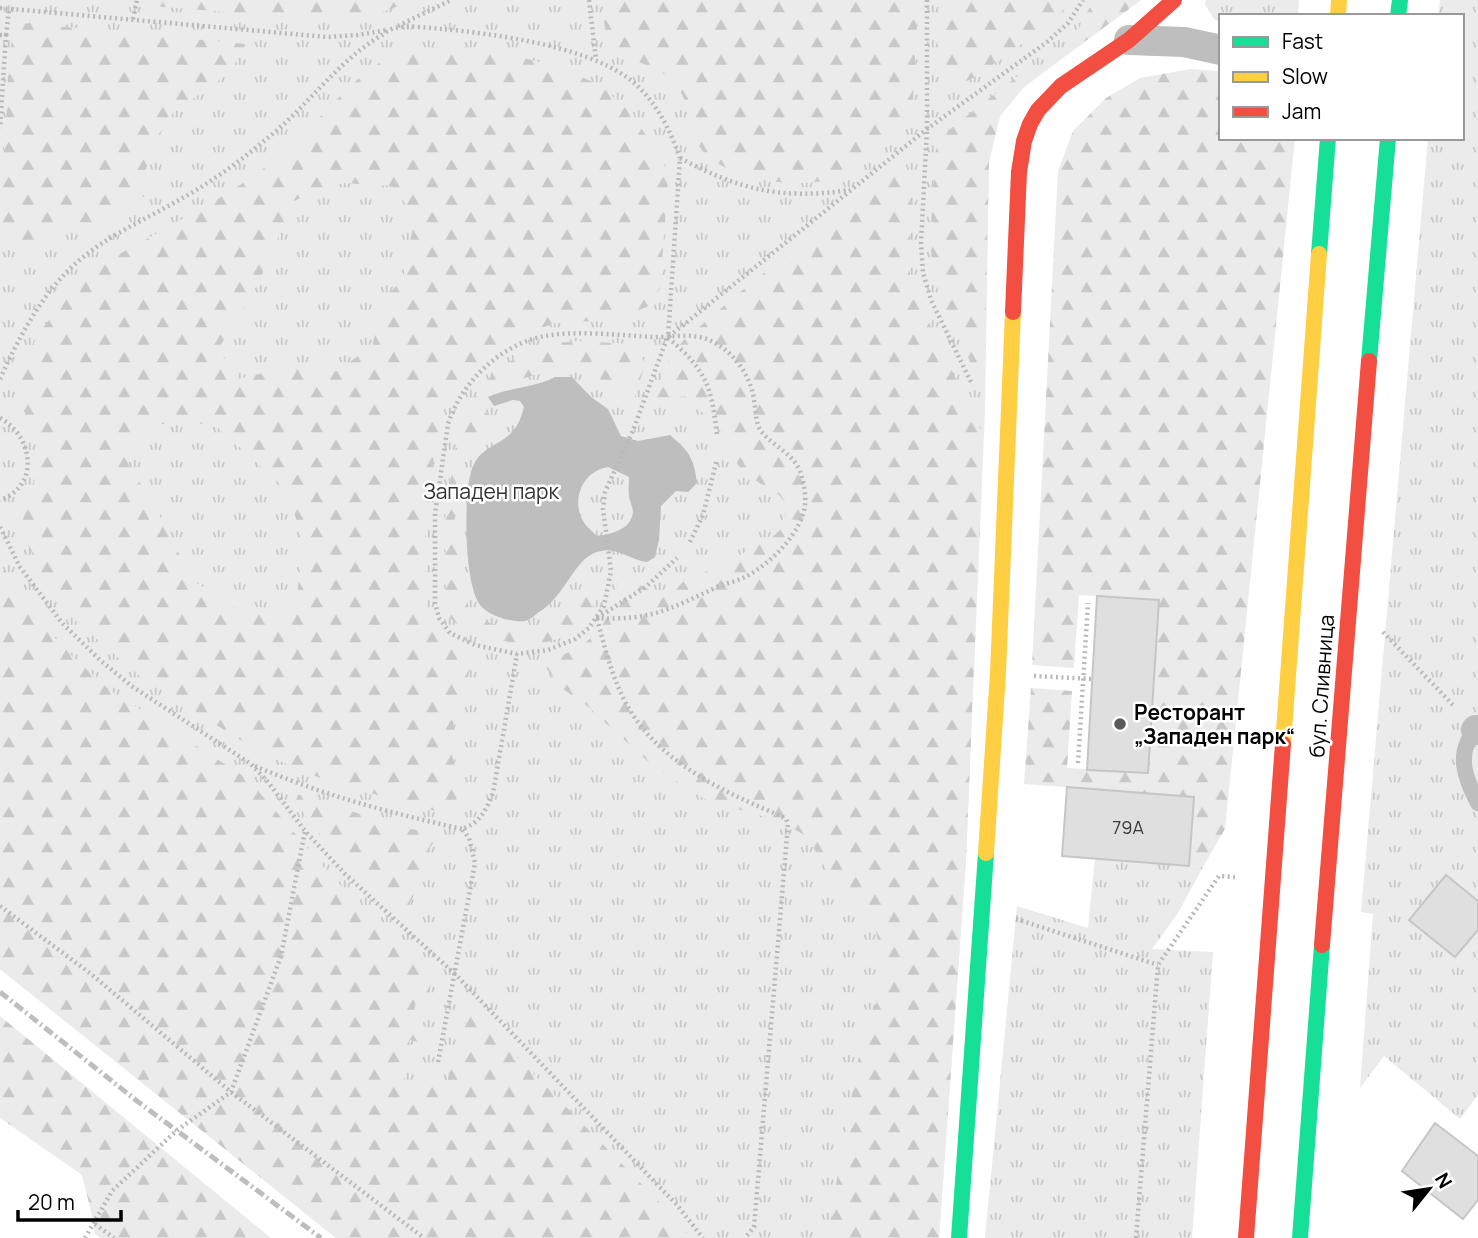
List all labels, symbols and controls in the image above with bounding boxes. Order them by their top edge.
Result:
legend [1219,14,1464,140]
text: Fast [1282,27,1323,55]
text: Slow [1282,62,1328,90]
text: Jam [1282,97,1321,125]
park label: Западен парк [423,477,559,505]
street label: бул. Сливница [1302,614,1340,758]
place label: Ресторант „Западен парк“ [1134,698,1295,750]
marker: Ресторант „Западен парк“ [1112,716,1128,732]
house number: 79А [1112,815,1144,839]
north arrow [1394,1154,1464,1224]
text: N [1429,1168,1458,1193]
scale bar [18,1178,121,1222]
text: 20 m [28,1188,75,1216]

